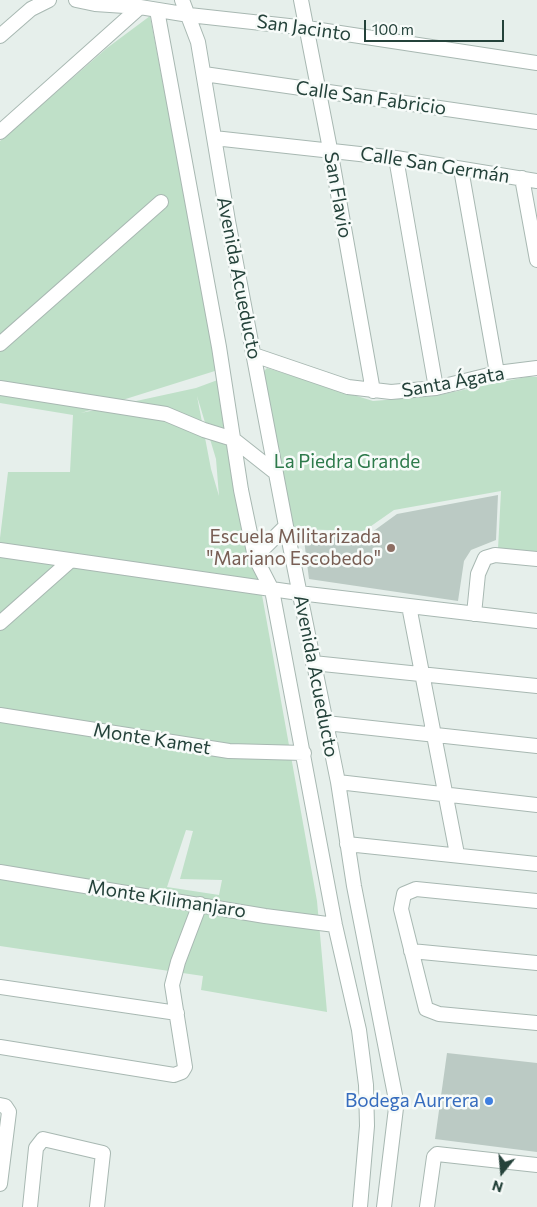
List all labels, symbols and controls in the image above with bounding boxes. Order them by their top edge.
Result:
street label: San Jacinto [255,10,353,46]
scale bar [367,10,507,42]
text: 100 m [372,20,414,38]
street label: Calle San Fabricio [294,76,448,120]
street label: Calle San Germán [359,142,511,188]
street label: San Flavio [319,150,357,240]
street label: Avenida Acueducto [212,195,266,361]
street label: Santa Ágata [400,362,506,402]
park label: La Piedra Grande [274,451,420,473]
place label: Escuela Militarizada "Mariano Escobedo" [206,526,381,570]
marker: Escuela Militarizada "Mariano Escobedo" [385,542,397,554]
street label: Avenida Acueducto [289,593,343,759]
street label: Monte Kamet [92,718,212,760]
street label: Monte Kilimanjaro [86,875,248,923]
place label: Bodega Aurrera [345,1090,479,1112]
marker: Bodega Aurrera [483,1095,495,1107]
north arrow [477,1147,527,1197]
text: N [490,1177,505,1196]

